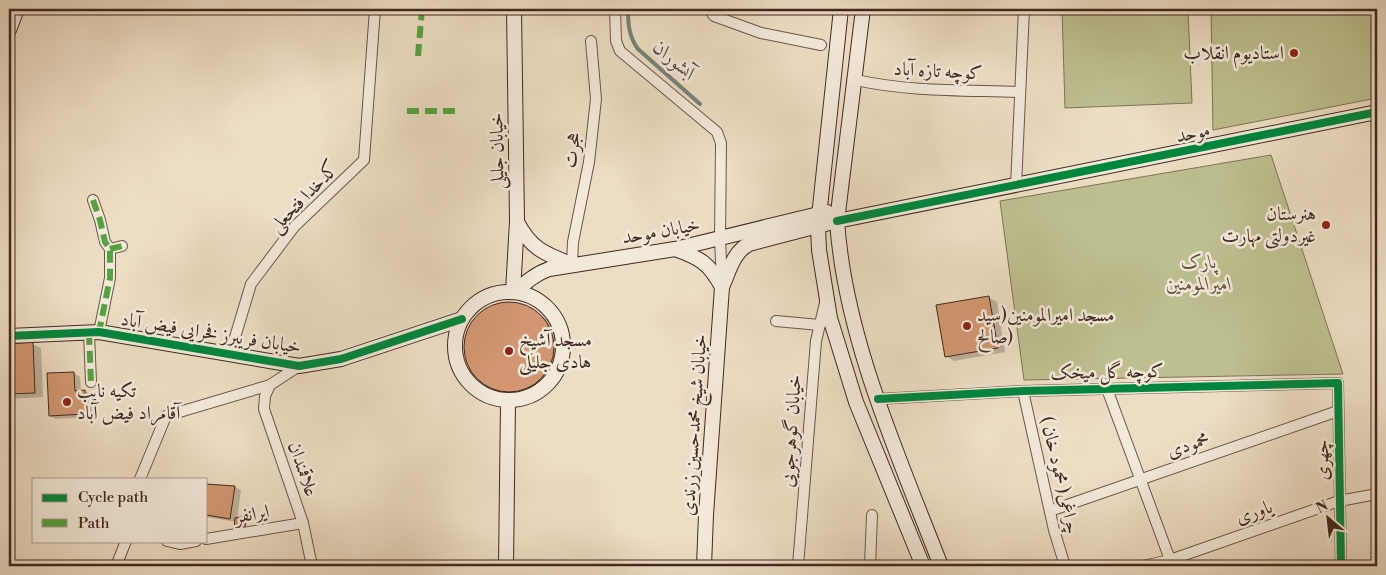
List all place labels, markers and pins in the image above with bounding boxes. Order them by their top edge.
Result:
place label: استادیوم انقلاب [1183,41,1284,69]
marker: استادیوم انقلاب [1288,47,1300,59]
place label: هنرستان غیردولتی مهارت [1221,202,1316,249]
marker: هنرستان غیردولتی مهارت [1320,219,1332,231]
place label: مسجد امیرالمومنین(سید صالح) [977,303,1114,353]
marker: مسجد امیرالمومنین(سید صالح) [961,320,973,332]
place label: مسجد آشیخ هادی جلیلی [519,328,592,376]
marker: مسجد آشیخ هادی جلیلی [503,345,515,357]
place label: تکیه نایب آقامراد فیض آباد [77,379,182,426]
marker: تکیه نایب آقامراد فیض آباد [61,396,73,408]

